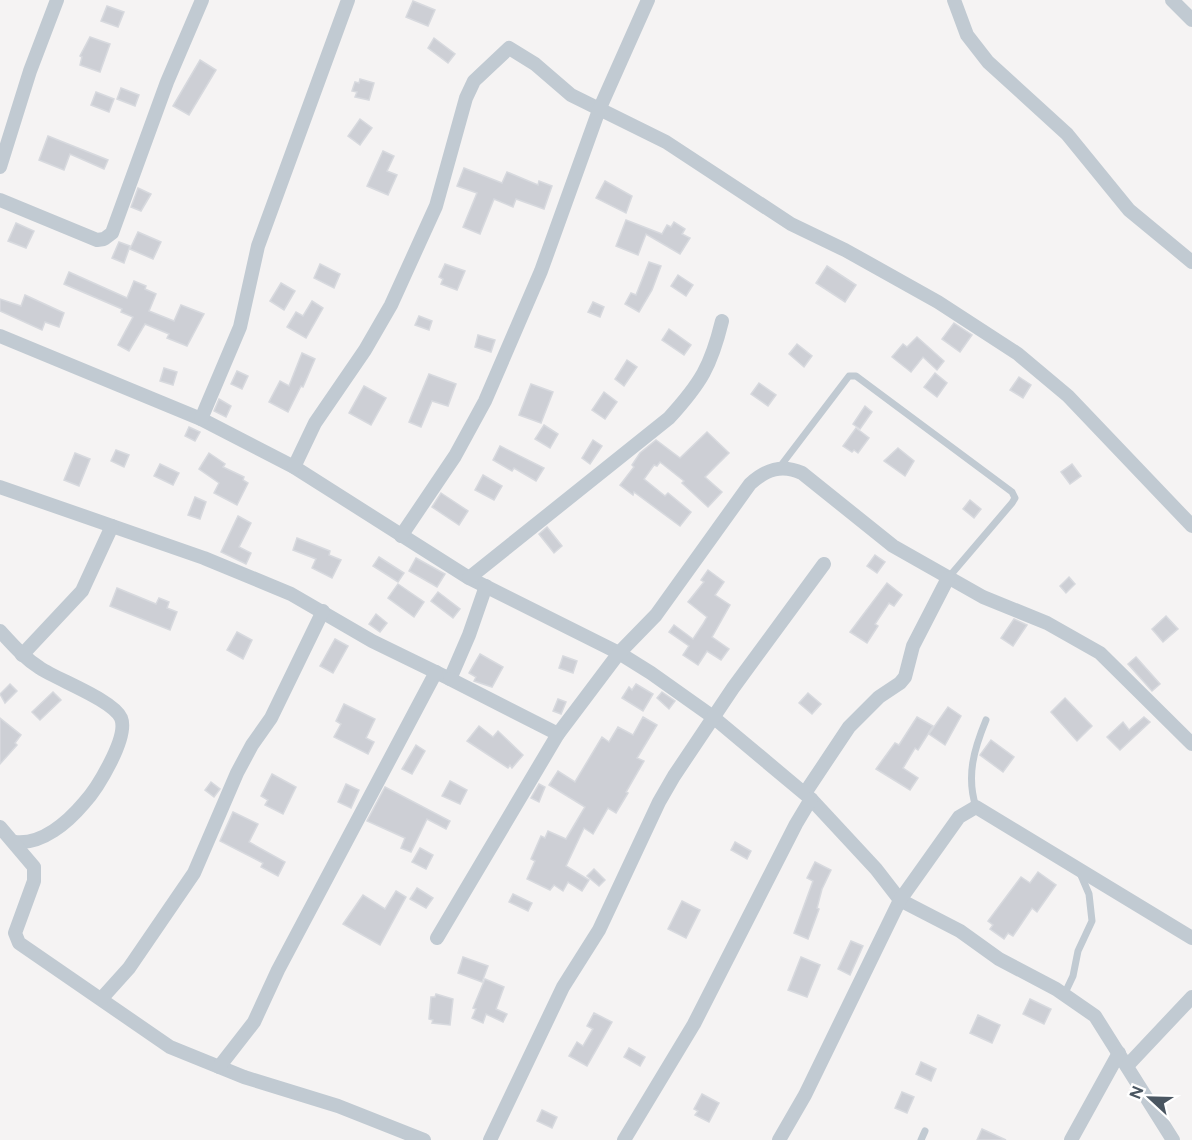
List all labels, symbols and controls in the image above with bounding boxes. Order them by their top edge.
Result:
north arrow [1120,1068,1180,1128]
text: N [1125,1083,1148,1102]

